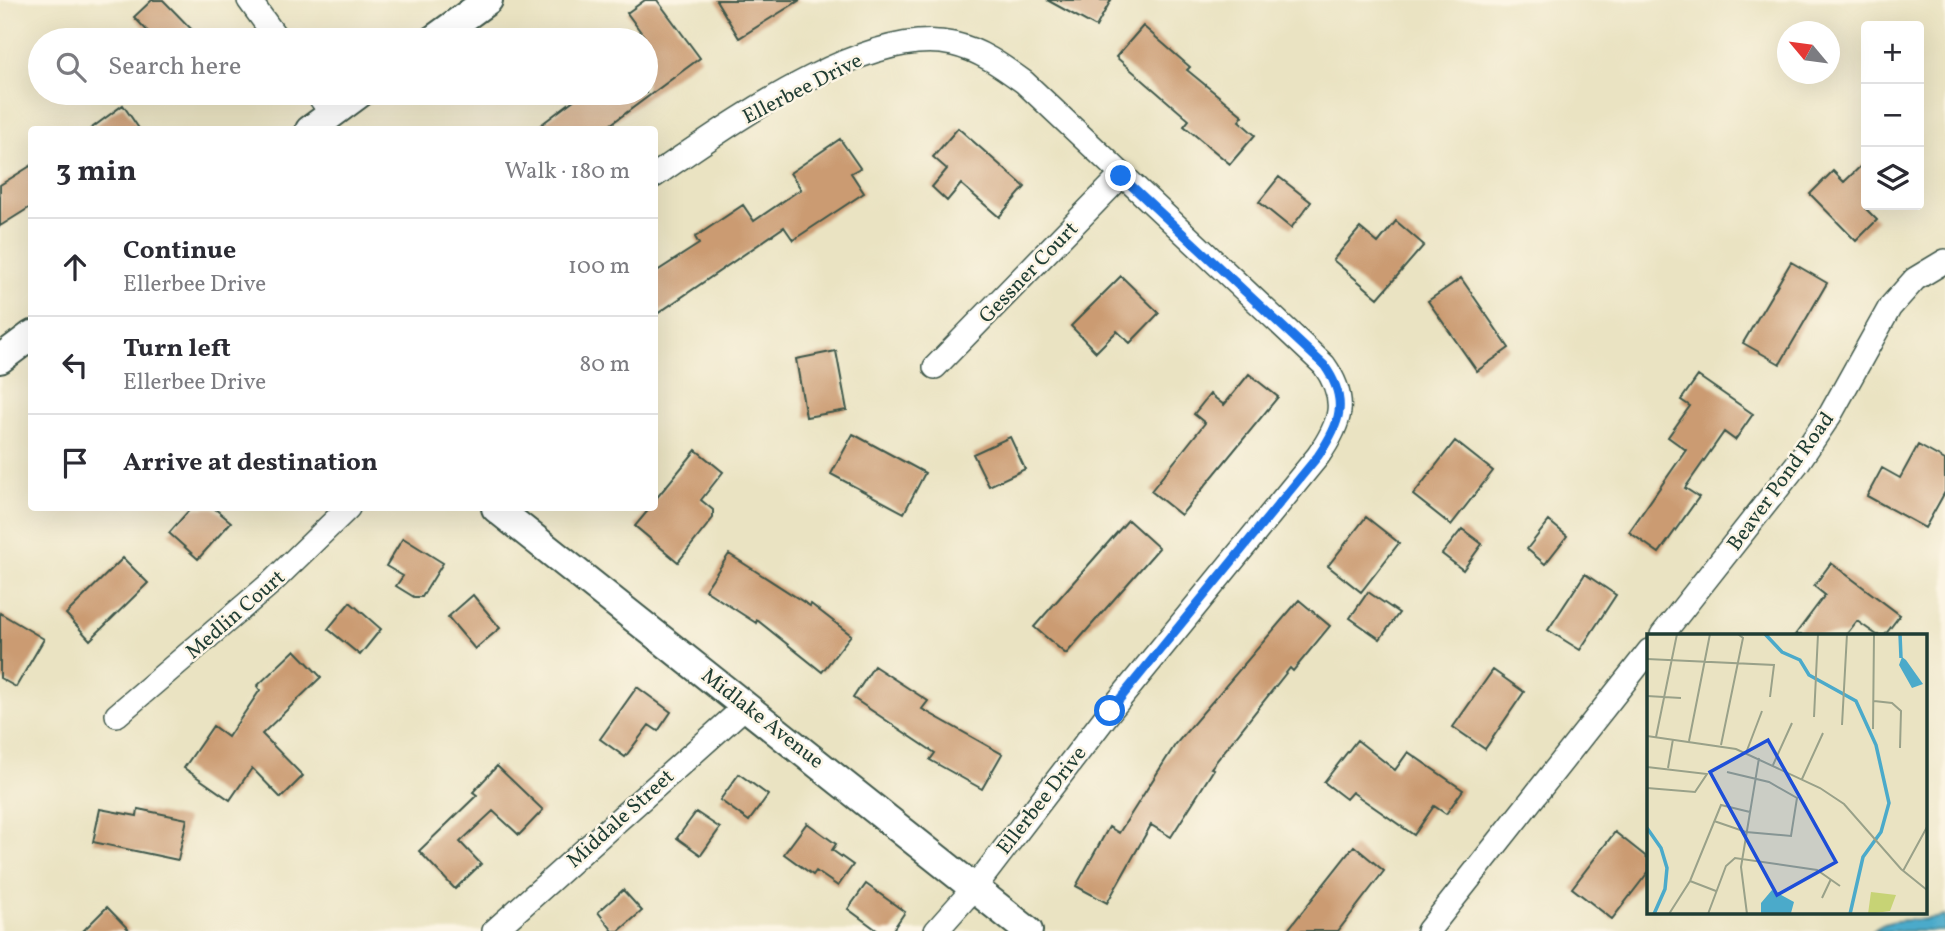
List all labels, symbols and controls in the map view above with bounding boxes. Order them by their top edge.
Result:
north arrow [1777,21,1840,84]
map controls [1861,21,1924,210]
button: + [1861,21,1924,84]
search box [28,28,658,105]
street label: Ellerbee Drive [738,47,868,132]
icon: search [52,48,90,86]
text: Search here [108,49,241,85]
button: − [1861,84,1924,147]
button: layers [1861,147,1924,210]
text: 3 min [56,151,137,193]
text: Walk · 180 m [505,156,630,188]
route end [1105,160,1136,191]
street label: Gessner Court [973,216,1085,330]
text: Continue [123,233,236,269]
icon: ahead [56,248,94,286]
text: 100 m [568,251,630,283]
text: Ellerbee Drive [123,269,266,301]
text: Turn left [123,331,231,367]
icon: left [56,346,94,384]
text: 80 m [580,349,630,381]
text: Ellerbee Drive [123,367,266,399]
street label: Beaver Pond Road [1721,406,1842,557]
icon: arrive [56,444,94,482]
text: Arrive at destination [123,445,378,481]
street label: Medlin Court [180,564,292,666]
inset map [1647,634,1927,914]
street label: Midlake Avenue [695,662,830,776]
route start [1094,695,1125,726]
street label: Ellerbee Drive [990,740,1094,861]
street label: Middale Street [561,763,681,875]

